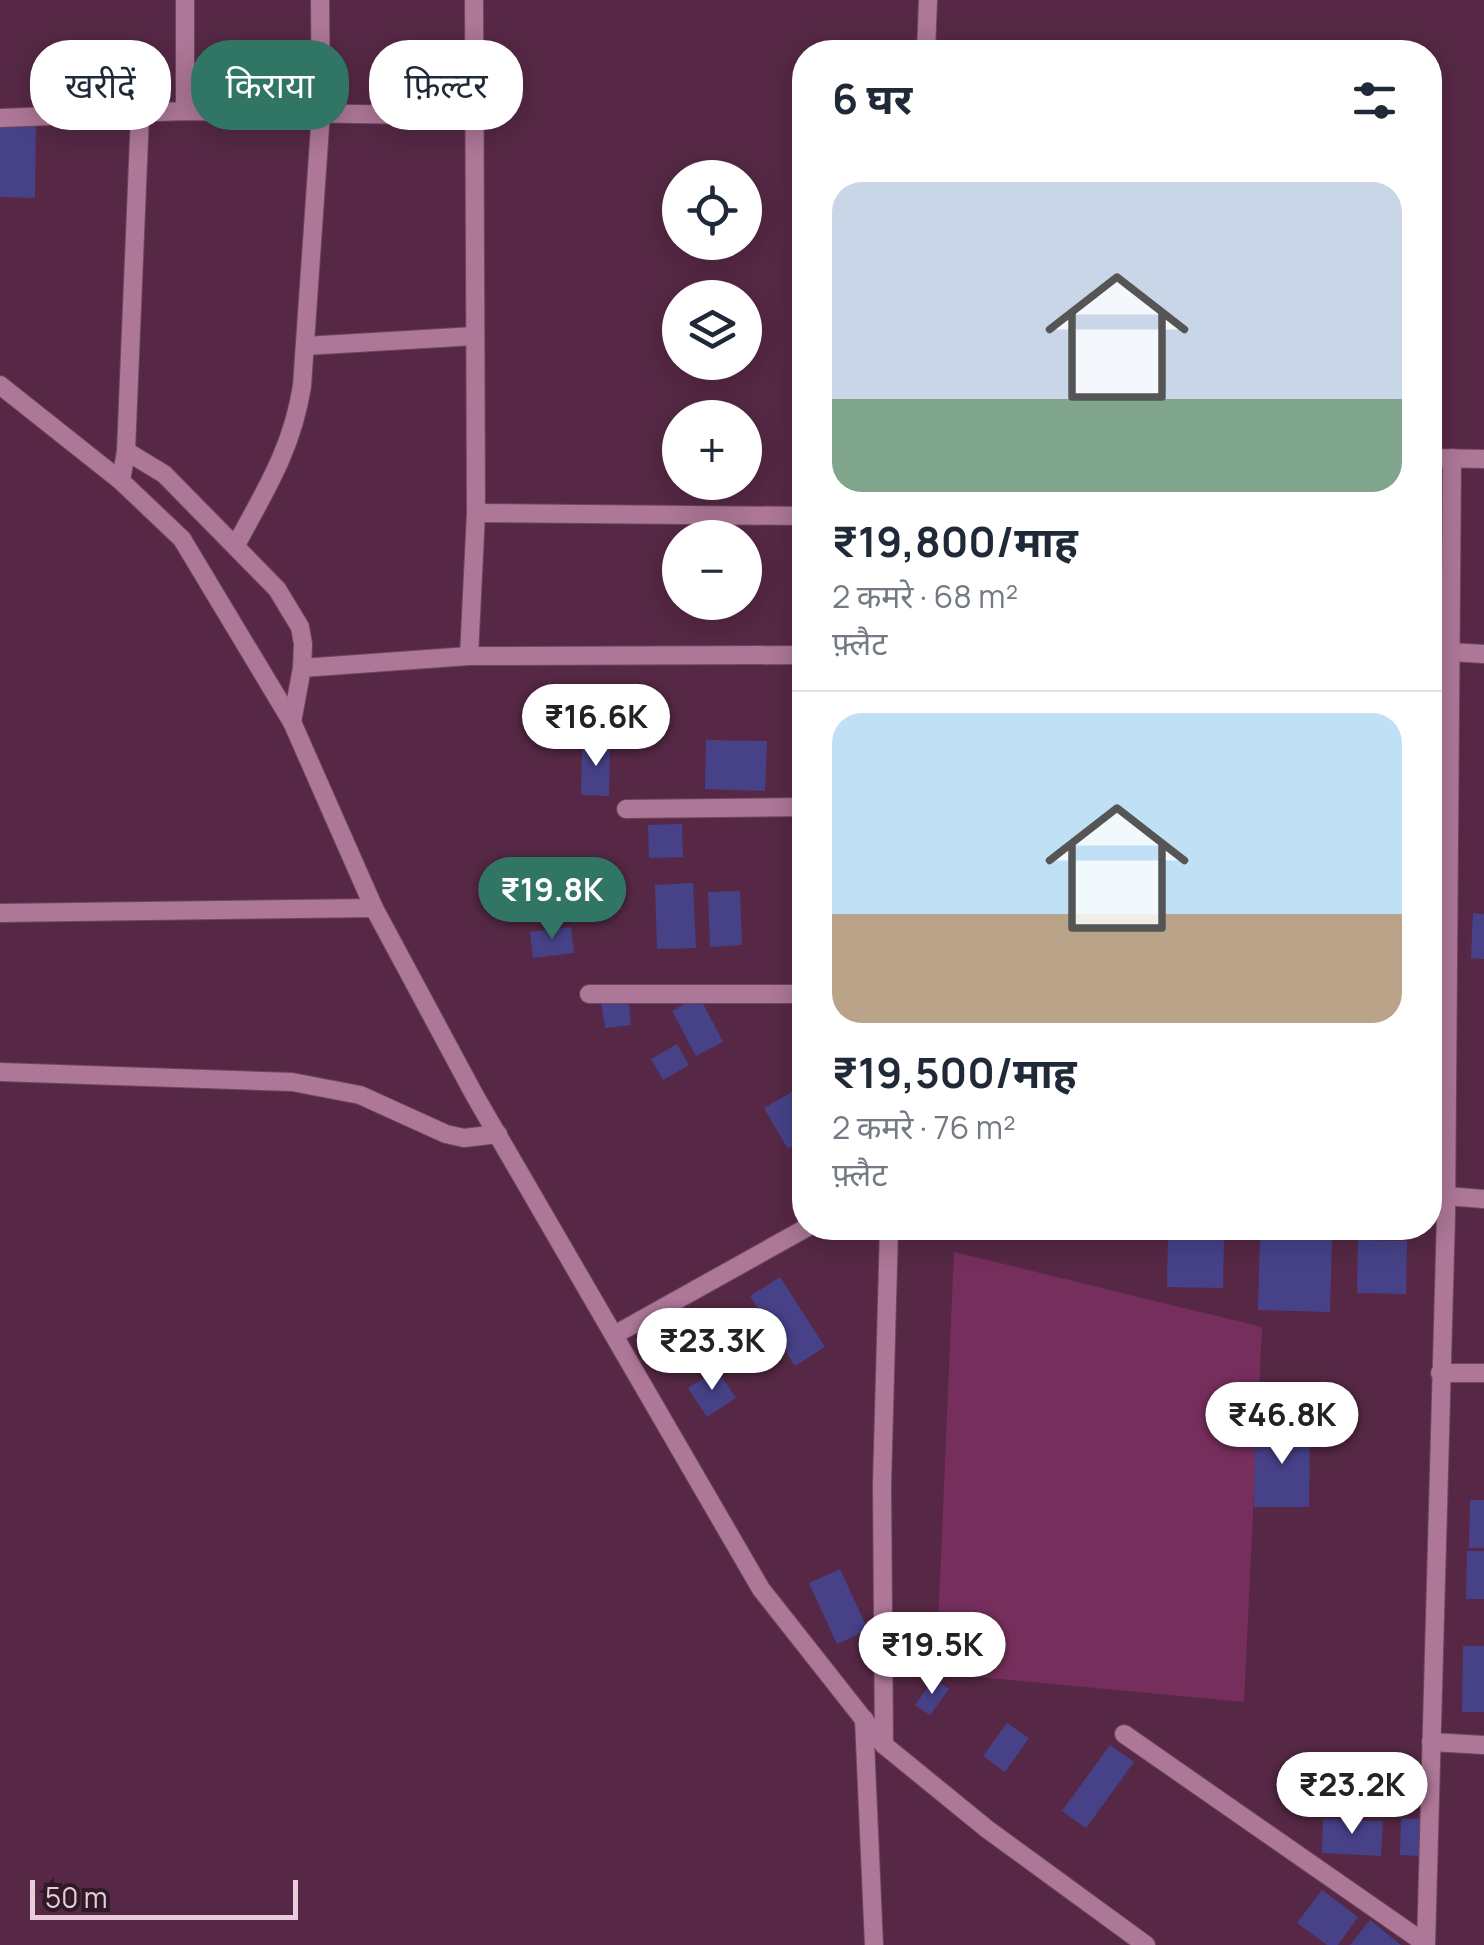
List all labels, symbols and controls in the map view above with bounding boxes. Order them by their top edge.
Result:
chip: खरीदें [30,40,171,130]
chip: किराया [191,40,349,130]
chip: फ़िल्टर [369,40,523,130]
text: 6 घर [832,69,912,127]
icon: filters [1347,73,1402,128]
map controls [662,160,762,620]
button: locate [662,160,762,260]
icon: home [1027,247,1207,427]
button: layers [662,280,762,380]
button: + [662,400,762,500]
text: ₹19,800/माह [832,512,1078,570]
button: − [662,520,762,620]
text: 2 कमरे · 68 m² [832,574,1018,618]
text: फ़्लैट [832,621,887,665]
pin: ₹16.6K [515,684,677,769]
text: ₹16.6K [544,694,648,738]
icon: home [1027,778,1207,958]
pin: ₹19.8K [471,857,633,942]
text: ₹19.8K [500,867,604,911]
text: ₹19,500/माह [832,1043,1077,1101]
text: 2 कमरे · 76 m² [832,1105,1016,1149]
text: फ़्लैट [832,1152,887,1196]
pin: ₹23.3K [631,1308,793,1393]
text: ₹23.3K [659,1318,765,1362]
pin: ₹46.8K [1201,1382,1363,1467]
text: ₹46.8K [1227,1392,1337,1436]
pin: ₹19.5K [851,1612,1013,1697]
text: ₹19.5K [881,1622,983,1666]
pin: ₹23.2K [1271,1752,1433,1837]
text: ₹23.2K [1299,1762,1405,1806]
scale bar [30,1875,298,1920]
text: 50 m [45,1878,108,1916]

